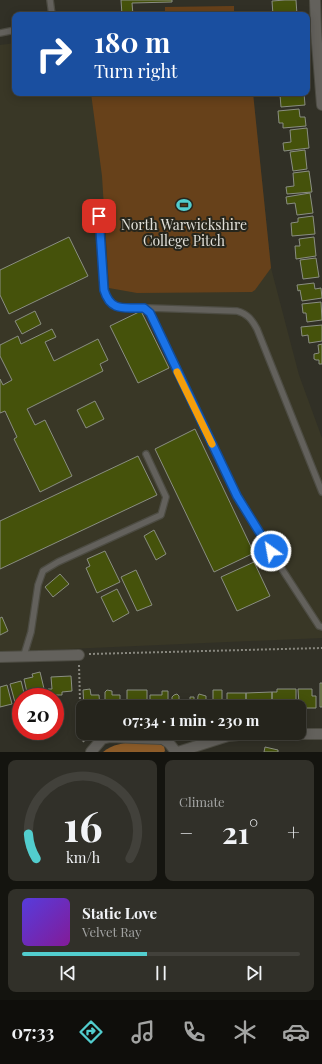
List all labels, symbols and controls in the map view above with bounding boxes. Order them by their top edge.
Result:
text: 180 m [94,23,170,60]
icon: right [28,28,80,80]
text: Turn right [94,59,177,83]
sports icon: North Warwickshire College Pitch [175,196,193,214]
pin [82,199,116,233]
icon: arrive [88,205,110,227]
place label: North Warwickshire College Pitch [121,215,247,250]
position arrow [250,530,292,572]
speed limit sign: 20 [12,688,64,740]
text: 07:34 · 1 min · 230 m [123,710,259,730]
text: Climate [179,793,225,810]
text: 16 [63,796,102,851]
text: 21° [222,812,258,852]
text: − [179,817,193,847]
text: + [287,817,300,847]
text: km/h [65,847,100,866]
text: Static Love [82,903,157,923]
text: Velvet Ray [82,923,142,940]
icon: previous [57,962,79,984]
icon: pause [150,962,172,984]
icon: next [243,962,265,984]
icon: directions [77,1018,105,1046]
icon: music [129,1018,157,1046]
icon: phone [180,1018,208,1046]
icon: climate [231,1018,259,1046]
icon: car [282,1018,310,1046]
text: 07:33 [12,1020,54,1044]

